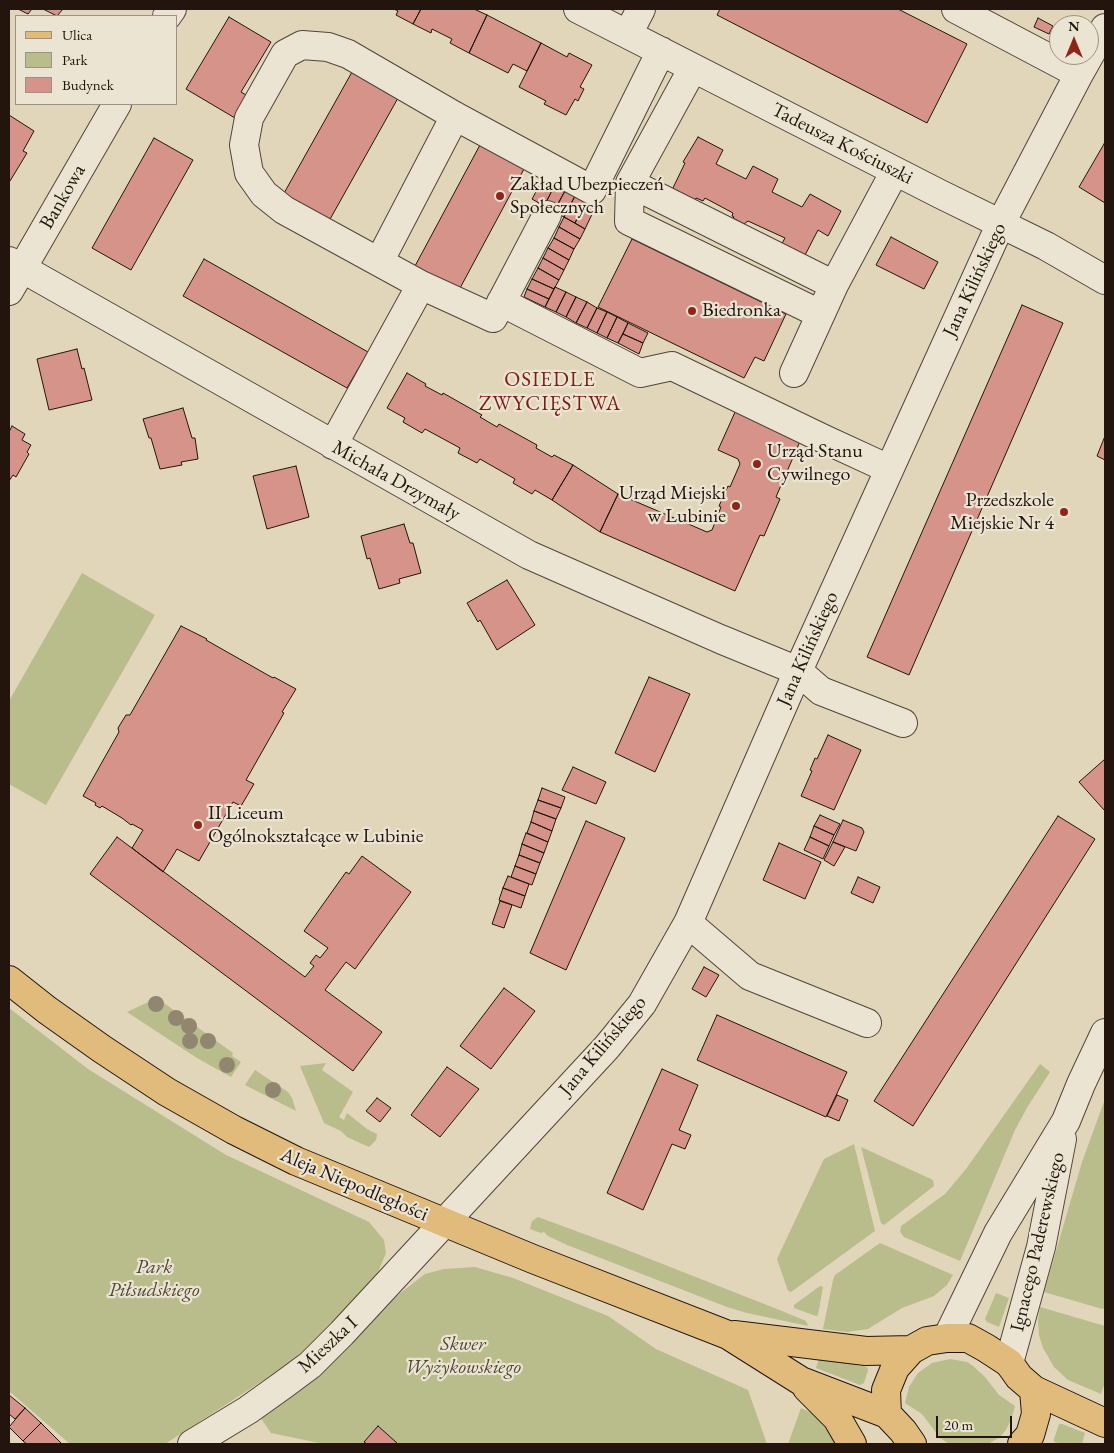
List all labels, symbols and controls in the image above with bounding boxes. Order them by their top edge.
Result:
legend [15,15,178,105]
north arrow [1049,15,1099,65]
text: N [1068,17,1080,35]
text: Ulica [62,25,92,44]
text: Park [62,50,88,69]
text: Budynek [62,75,114,94]
street label: Tadeusza Kościuszki [767,98,917,190]
street label: Bankowa [35,160,91,234]
place label: Zakład Ubezpieczeń Społecznych [510,173,664,220]
marker: Zakład Ubezpieczeń Społecznych [494,190,506,202]
street label: Jana Kilińskiego [938,219,1012,341]
place label: Biedronka [702,299,781,323]
marker: Biedronka [686,305,698,317]
district label: OSIEDLE ZWYCIĘSTWA [477,367,623,417]
street label: Michała Drzymały [328,436,464,526]
place label: Urząd Stanu Cywilnego [767,440,863,487]
marker: Urząd Stanu Cywilnego [751,458,763,470]
place label: Urząd Miejski w Lubinie [619,482,726,529]
place label: Przedszkole Miejskie Nr 4 [950,489,1054,536]
marker: Urząd Miejski w Lubinie [730,500,742,512]
marker: Przedszkole Miejskie Nr 4 [1058,506,1070,518]
street label: Jana Kilińskiego [772,588,844,710]
place label: II Liceum Ogólnokształcące w Lubinie [208,802,423,849]
marker: II Liceum Ogólnokształcące w Lubinie [192,819,204,831]
street label: Jana Kilińskiego [554,991,652,1101]
street label: Aleja Niepodległości [277,1143,431,1227]
street label: Ignacego Paderewskiego [1006,1150,1070,1334]
park label: Park Piłsudskiego [108,1256,200,1303]
street label: Mieszka I [293,1311,363,1379]
park label: Skwer Wyżykowskiego [405,1333,521,1380]
scale bar [939,1406,1015,1438]
text: 20 m [944,1415,973,1434]

